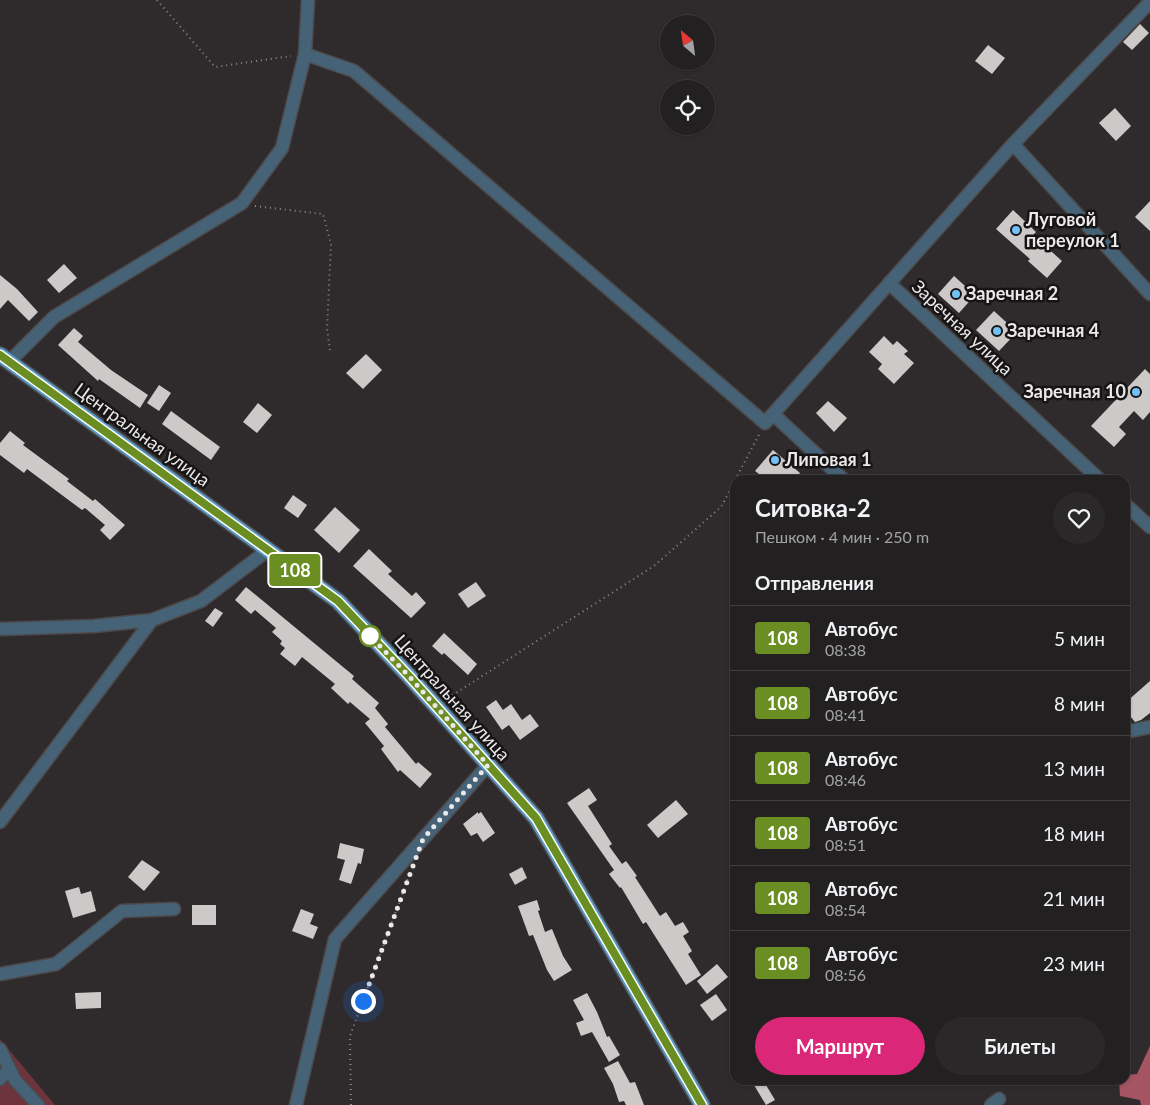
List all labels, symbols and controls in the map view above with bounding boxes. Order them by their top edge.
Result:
north arrow [660,15,715,70]
map controls [660,15,715,135]
button: locate [660,80,715,135]
place label: Луговой переулок 1 [1025,208,1120,251]
marker: Луговой переулок 1 [1010,224,1022,236]
street label: Заречная улица [908,275,1018,380]
place label: Заречная 2 [966,282,1058,304]
marker: Заречная 2 [950,288,962,300]
place label: Заречная 4 [1007,319,1099,341]
marker: Заречная 4 [991,325,1003,337]
street label: Центральная улица [71,378,215,491]
place label: Заречная 10 [1023,380,1126,402]
marker: Заречная 10 [1130,386,1142,398]
place label: Липовая 1 [784,448,871,470]
marker: Липовая 1 [769,454,781,466]
button: heart [1053,492,1105,544]
text: Ситовка-2 [755,493,871,522]
text: Пешком · 4 мин · 250 m [755,527,929,546]
line badge: 108 [266,554,324,586]
text: 108 [279,559,311,581]
text: Отправления [755,571,874,594]
text: Автобус [825,617,898,640]
unlabelled marker [359,625,381,647]
text: 108 [767,627,798,649]
text: 5 мин [1054,627,1105,650]
street label: Центральная улица [390,630,515,765]
text: 08:38 [825,640,866,659]
text: Автобус [825,682,898,705]
text: 108 [767,692,798,714]
text: 8 мин [1054,692,1105,715]
text: 08:41 [825,705,866,724]
text: Автобус [825,747,898,770]
text: 108 [767,757,798,779]
text: 13 мин [1043,757,1105,780]
text: 08:46 [825,770,866,789]
text: Автобус [825,812,898,835]
text: 108 [767,822,798,844]
text: 18 мин [1043,822,1105,845]
text: 08:51 [825,835,866,854]
text: Автобус [825,877,898,900]
text: 108 [767,887,798,909]
text: 21 мин [1043,887,1105,910]
text: 08:54 [825,900,866,919]
text: Автобус [825,942,898,965]
text: 108 [767,952,798,974]
text: 23 мин [1043,952,1105,975]
text: 08:56 [825,965,866,984]
your location [351,989,376,1014]
button: Маршрут [755,1017,925,1075]
button: Билеты [935,1017,1105,1075]

